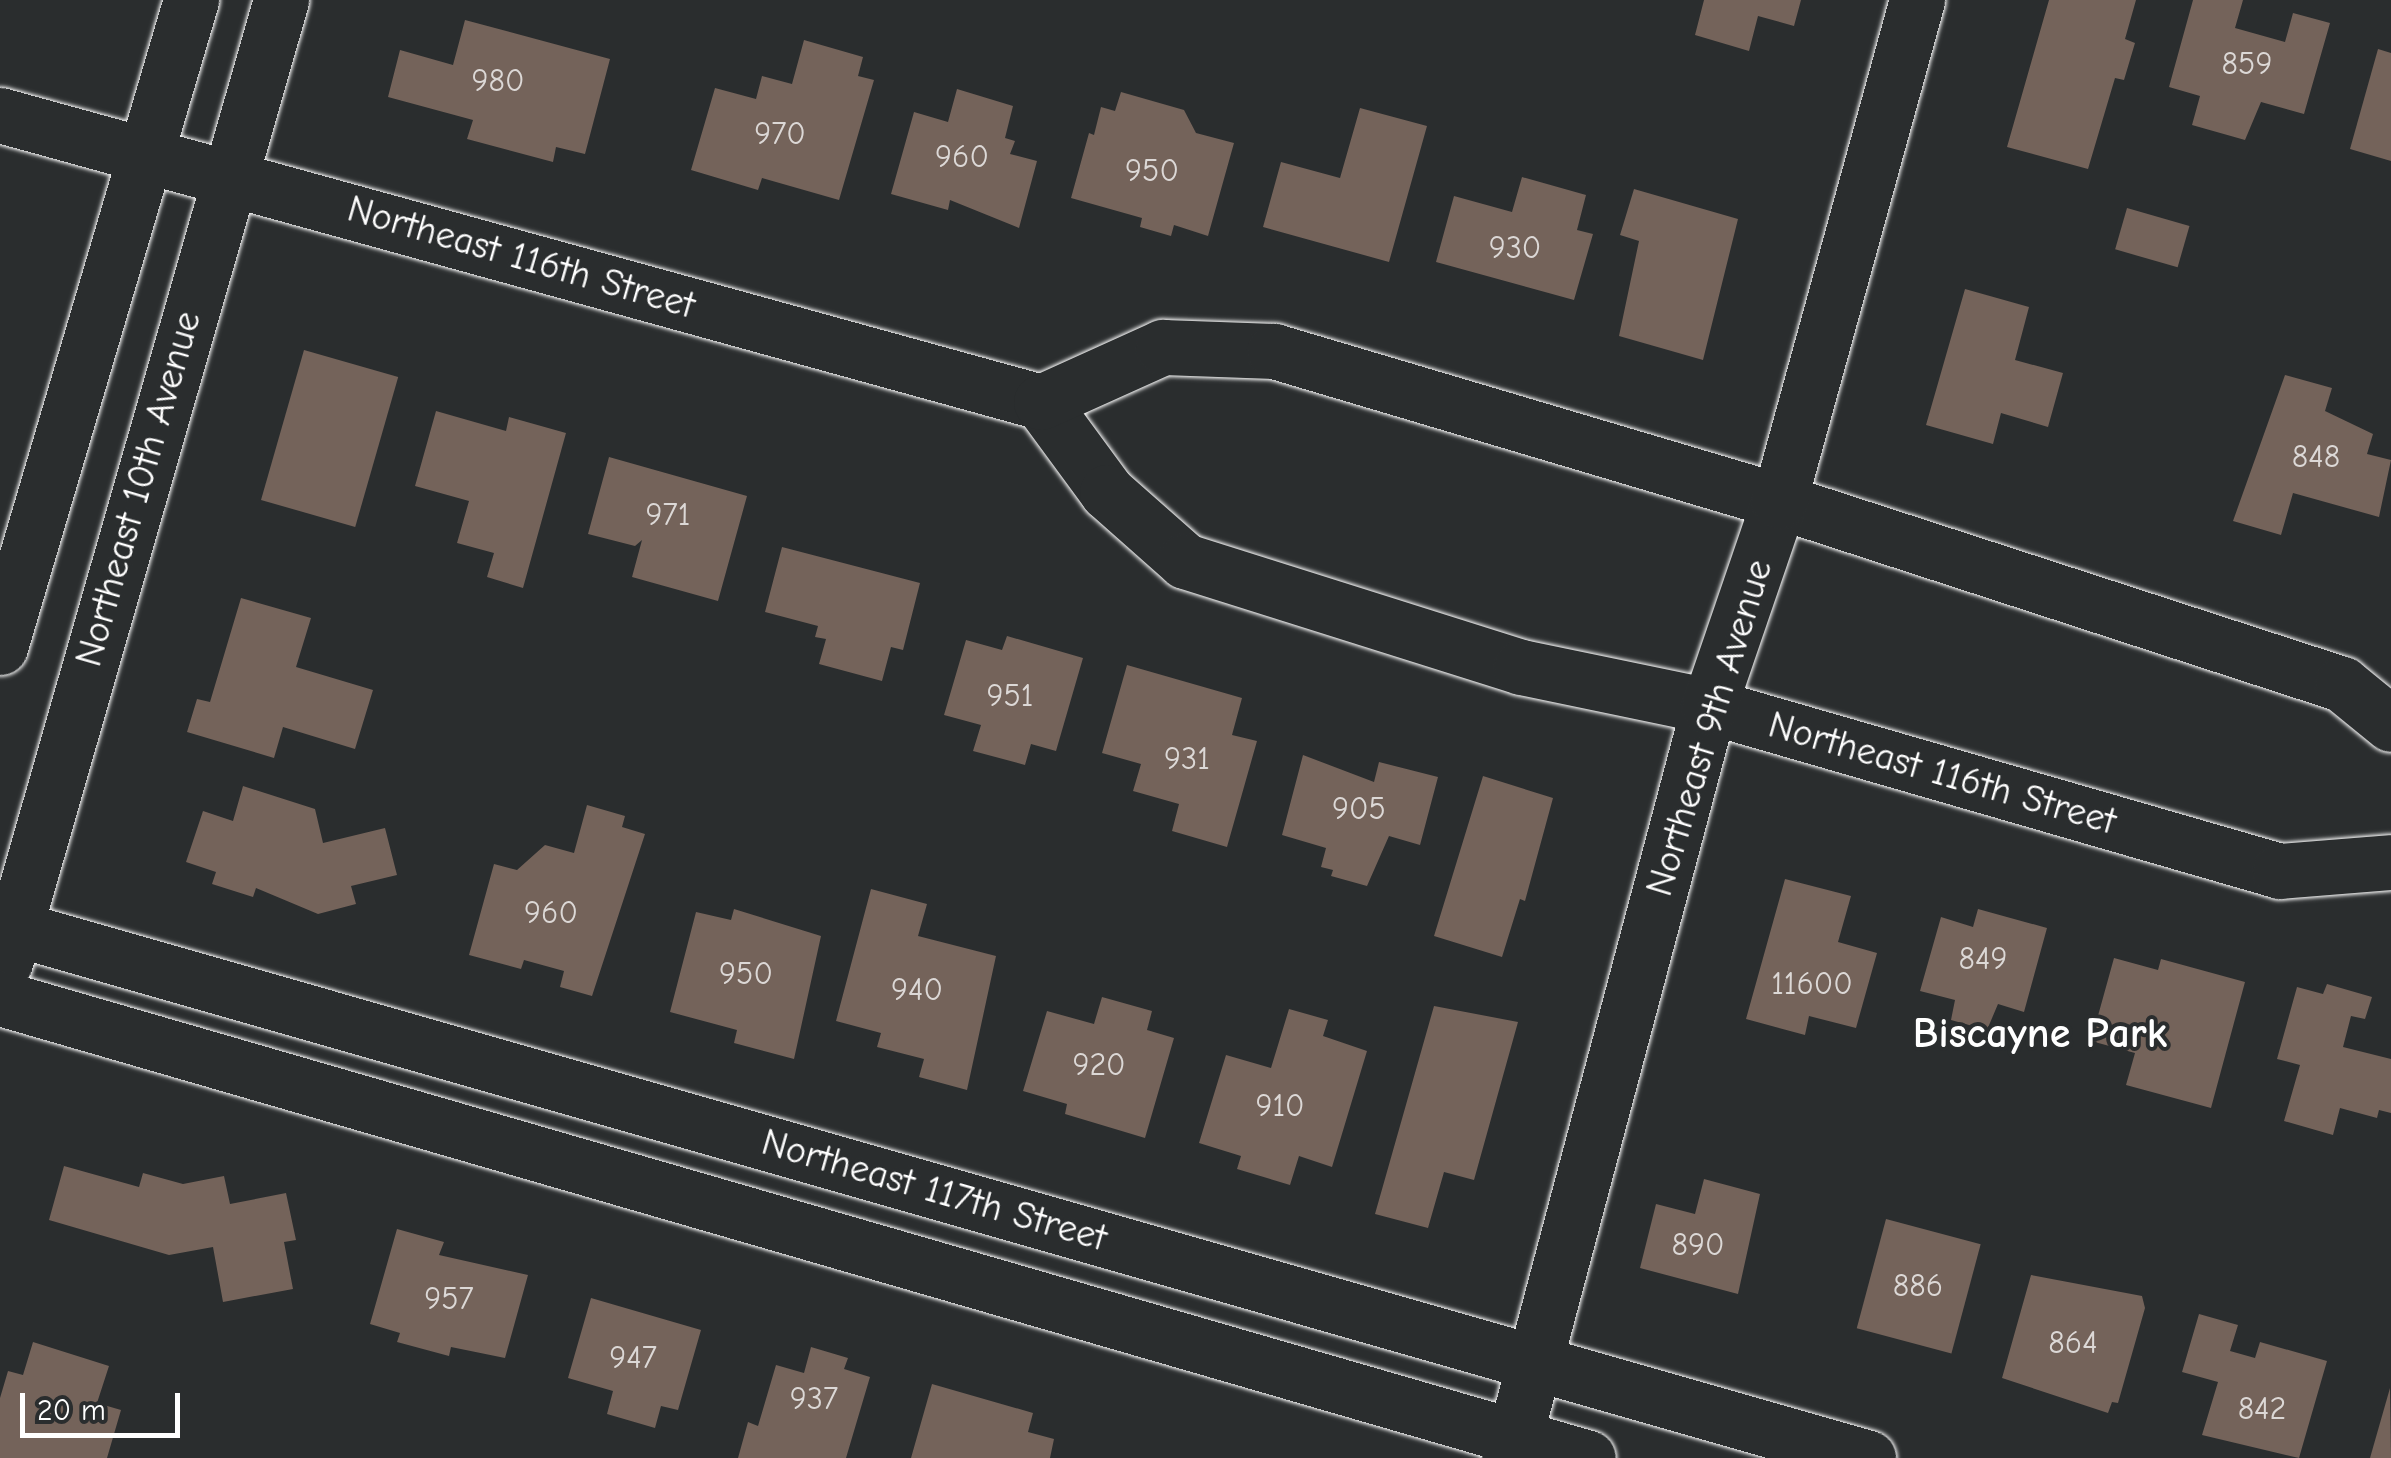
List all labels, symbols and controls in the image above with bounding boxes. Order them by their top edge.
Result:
house number: 859 [2222,45,2272,83]
house number: 980 [472,62,524,100]
house number: 970 [754,115,806,153]
house number: 960 [935,138,989,176]
house number: 950 [1125,152,1179,190]
street label: Northeast 116th Street [342,187,700,329]
house number: 930 [1489,229,1541,267]
street label: Northeast 10th Avenue [66,306,212,672]
house number: 848 [2292,438,2340,476]
house number: 971 [646,496,690,534]
street label: Northeast 9th Avenue [1637,554,1783,902]
house number: 951 [986,677,1034,715]
street label: Northeast 116th Street [1763,703,2121,845]
house number: 931 [1164,740,1210,778]
house number: 905 [1332,790,1386,828]
house number: 960 [524,894,578,932]
house number: 849 [1959,940,2007,978]
house number: 950 [719,955,773,993]
house number: 11600 [1771,965,1853,1003]
house number: 940 [891,971,943,1009]
district label: Biscayne Park [1913,1009,2167,1059]
house number: 920 [1072,1046,1126,1084]
house number: 910 [1255,1087,1305,1125]
street label: Northeast 117th Street [756,1120,1112,1262]
house number: 890 [1672,1226,1724,1264]
house number: 886 [1893,1267,1943,1305]
house number: 957 [424,1280,474,1318]
house number: 864 [2048,1324,2098,1362]
house number: 947 [609,1339,657,1377]
scale bar [25,1373,185,1435]
house number: 937 [790,1380,838,1418]
house number: 842 [2238,1390,2286,1428]
text: 20 m [37,1393,106,1428]

